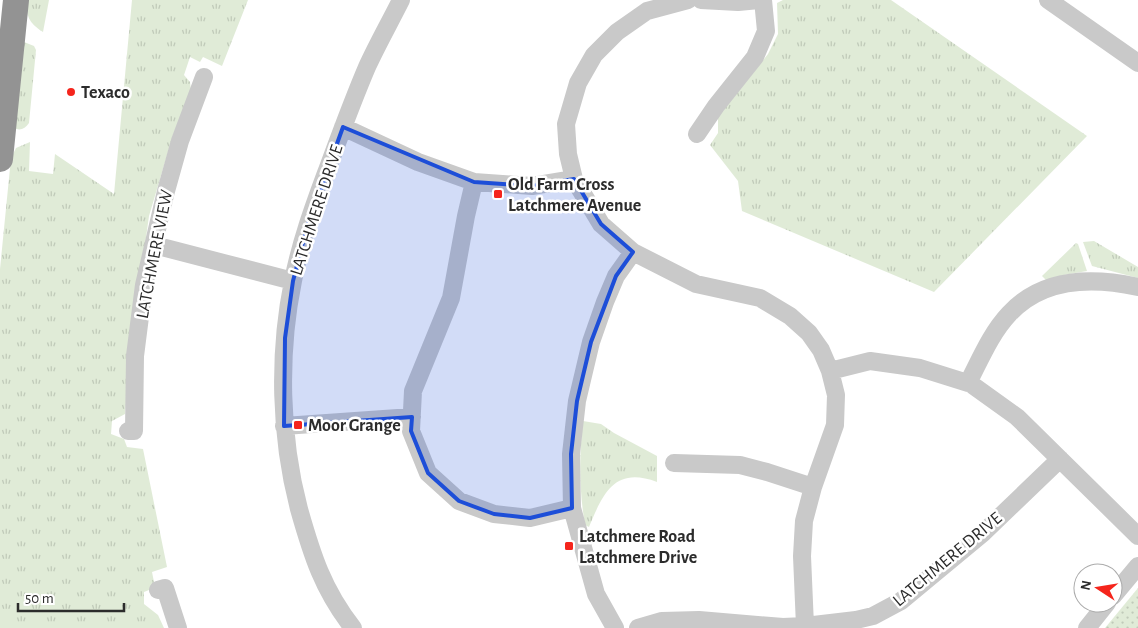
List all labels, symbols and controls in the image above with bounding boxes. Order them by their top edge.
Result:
place label: Texaco [81,84,130,102]
marker: Texaco [65,86,77,98]
street label: LATCHMERE DRIVE [287,142,347,278]
place label: Old Farm Cross Latchmere Avenue [508,176,641,215]
street label: LATCHMERE VIEW [134,188,176,320]
marker: Old Farm Cross Latchmere Avenue [492,188,504,200]
place label: Moor Grange [308,417,401,435]
marker: Moor Grange [292,419,304,431]
street label: LATCHMERE DRIVE [890,509,1006,610]
place label: Latchmere Road Latchmere Drive [579,528,697,567]
marker: Latchmere Road Latchmere Drive [563,540,575,552]
north arrow [1073,563,1123,613]
text: N [1078,579,1094,592]
scale bar [18,580,124,612]
text: 50 m [25,591,54,606]

